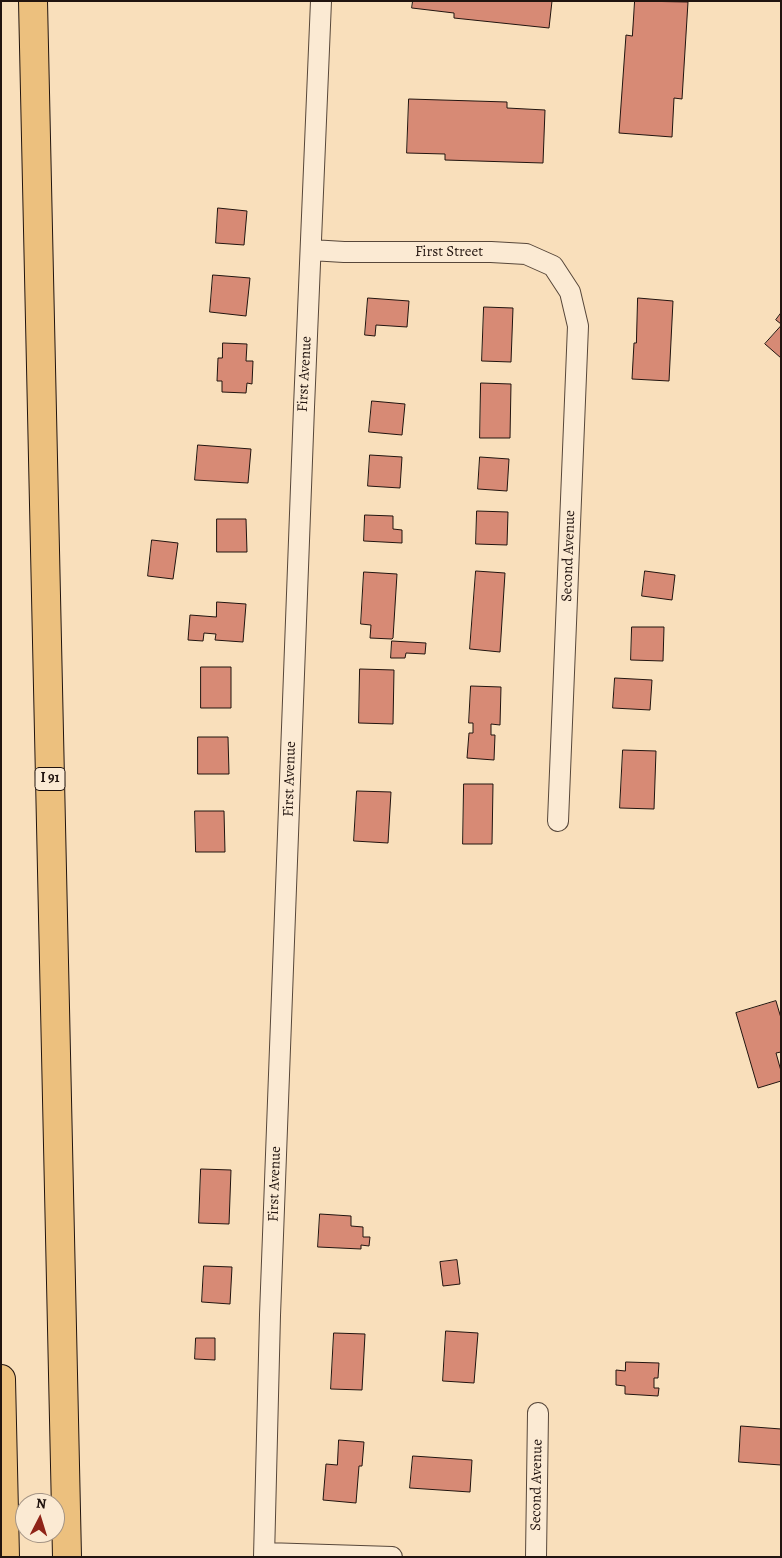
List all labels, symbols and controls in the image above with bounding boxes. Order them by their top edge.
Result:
street label: First Street [415,243,483,261]
street label: First Avenue [294,336,316,412]
street label: Second Avenue [558,510,580,602]
street label: First Avenue [280,741,300,817]
road number: I 91 [35,768,65,791]
street label: First Avenue [265,1146,285,1222]
street label: Second Avenue [527,1439,547,1531]
north arrow [15,1493,65,1543]
text: N [35,1494,47,1513]

